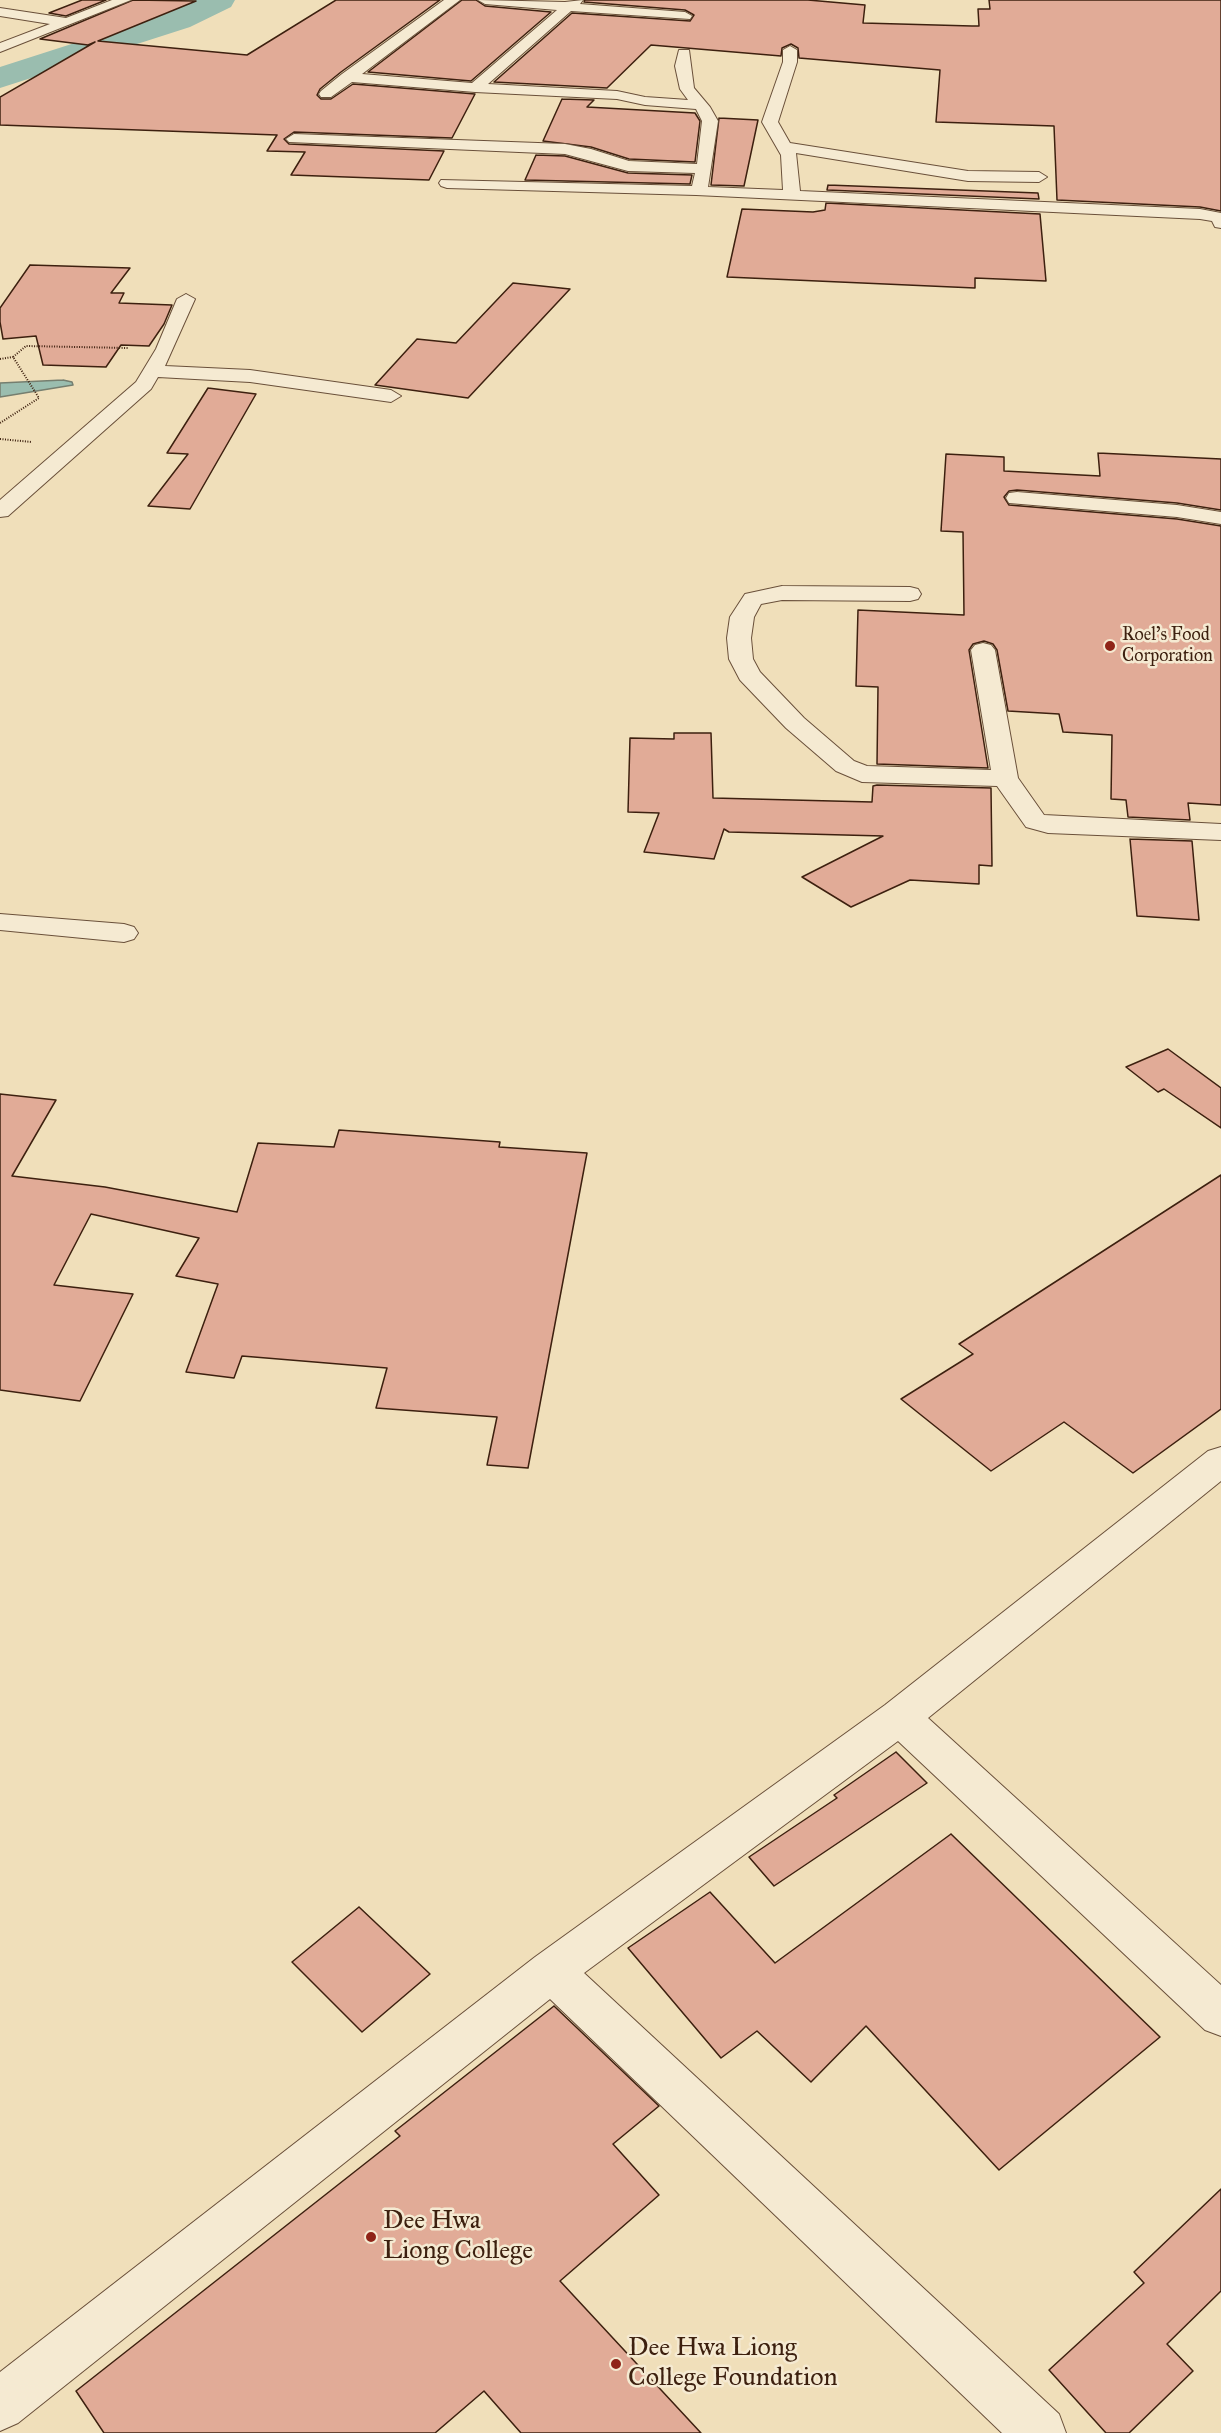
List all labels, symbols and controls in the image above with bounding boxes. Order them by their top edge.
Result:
place label: Roel's Food Corporation [1122,625,1213,668]
marker: Roel's Food Corporation [1103,639,1117,653]
place label: Dee Hwa Liong College [383,2206,533,2268]
marker: Dee Hwa Liong College [364,2230,378,2244]
place label: Dee Hwa Liong College Foundation [628,2333,838,2394]
marker: Dee Hwa Liong College Foundation [609,2357,623,2371]

